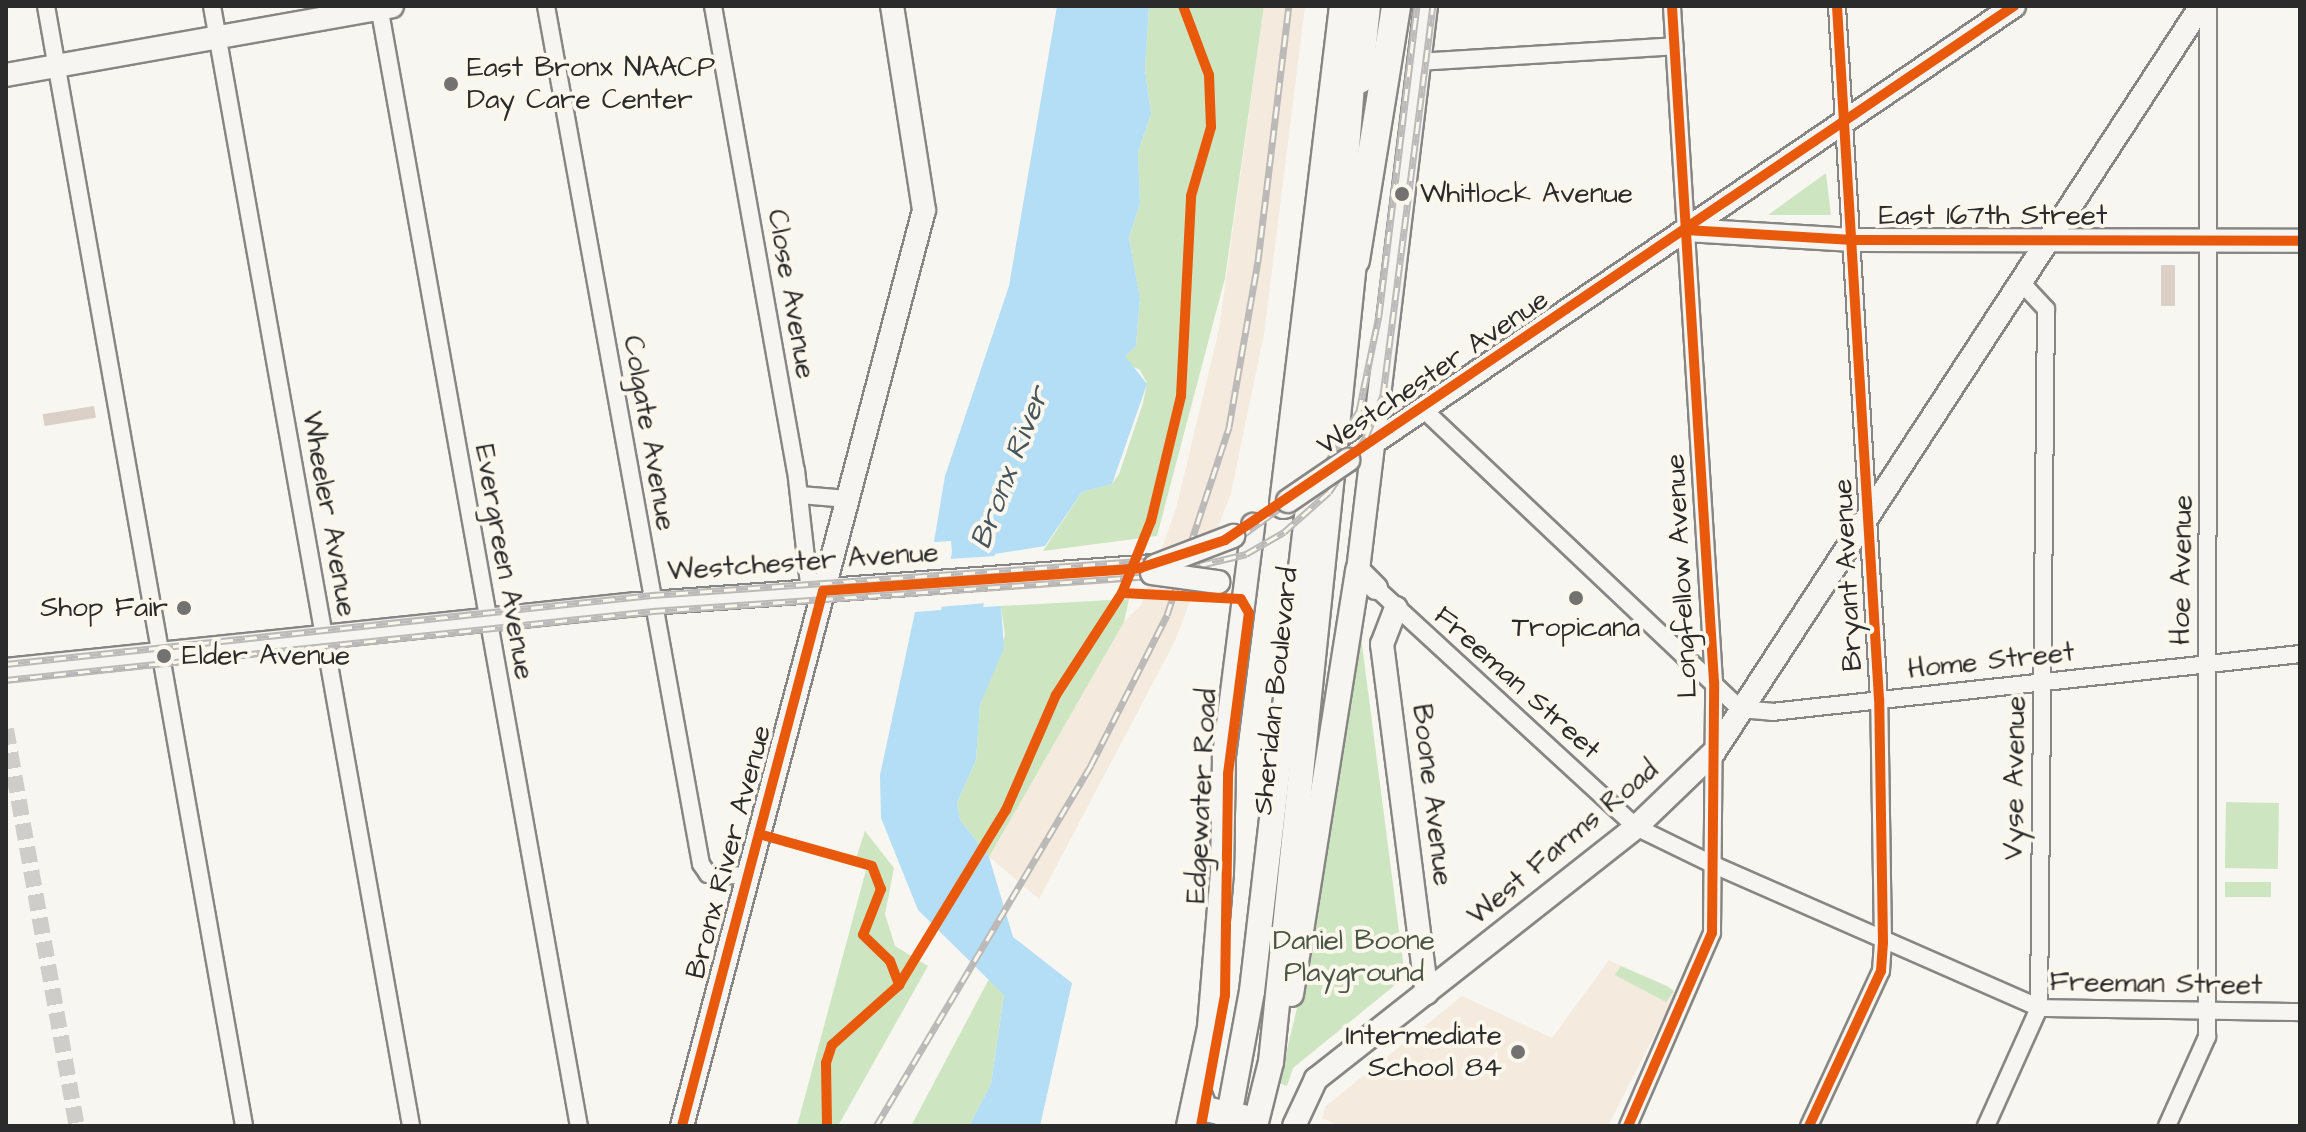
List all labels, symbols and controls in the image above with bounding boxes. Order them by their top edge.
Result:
place label: East Bronx NAACP Day Care Center [467,51,715,117]
marker: East Bronx NAACP Day Care Center [442,75,460,93]
place label: Whitlock Avenue [1420,177,1633,211]
marker: Whitlock Avenue [1391,183,1413,205]
street label: East 167th Street [1879,199,2107,233]
street label: Close Avenue [760,207,822,381]
street label: Westchester Avenue [1311,283,1555,463]
street label: Colgate Avenue [615,333,683,533]
water label: Bronx River [963,382,1057,554]
street label: Wheeler Avenue [294,409,364,619]
street label: Evergreen Avenue [467,442,541,682]
street label: Longfellow Avenue [1659,453,1705,699]
street label: Bryant Avenue [1826,478,1870,672]
street label: Hoe Avenue [2164,495,2200,645]
street label: Westchester Avenue [666,536,940,588]
street label: Sheridan Boulevard [1246,566,1306,816]
marker: Tropicana [1567,589,1585,607]
place label: Shop Fair [40,591,168,625]
marker: Shop Fair [175,599,193,617]
street label: Freeman Street [1427,599,1607,767]
place label: Tropicana [1512,611,1640,645]
street label: Home Street [1906,636,2076,686]
place label: Elder Avenue [182,639,350,673]
marker: Elder Avenue [153,645,175,667]
street label: Edgewater Road [1180,688,1224,904]
street label: Vyse Avenue [1997,696,2033,860]
street label: Boone Avenue [1404,702,1460,888]
street label: Bronx River Avenue [679,722,779,982]
street label: West Farms Road [1461,753,1665,933]
park label: Daniel Boone Playground [1273,924,1435,990]
street label: Freeman Street [2049,965,2263,1003]
place label: Intermediate School 84 [1346,1019,1502,1085]
marker: Intermediate School 84 [1509,1043,1527,1061]

